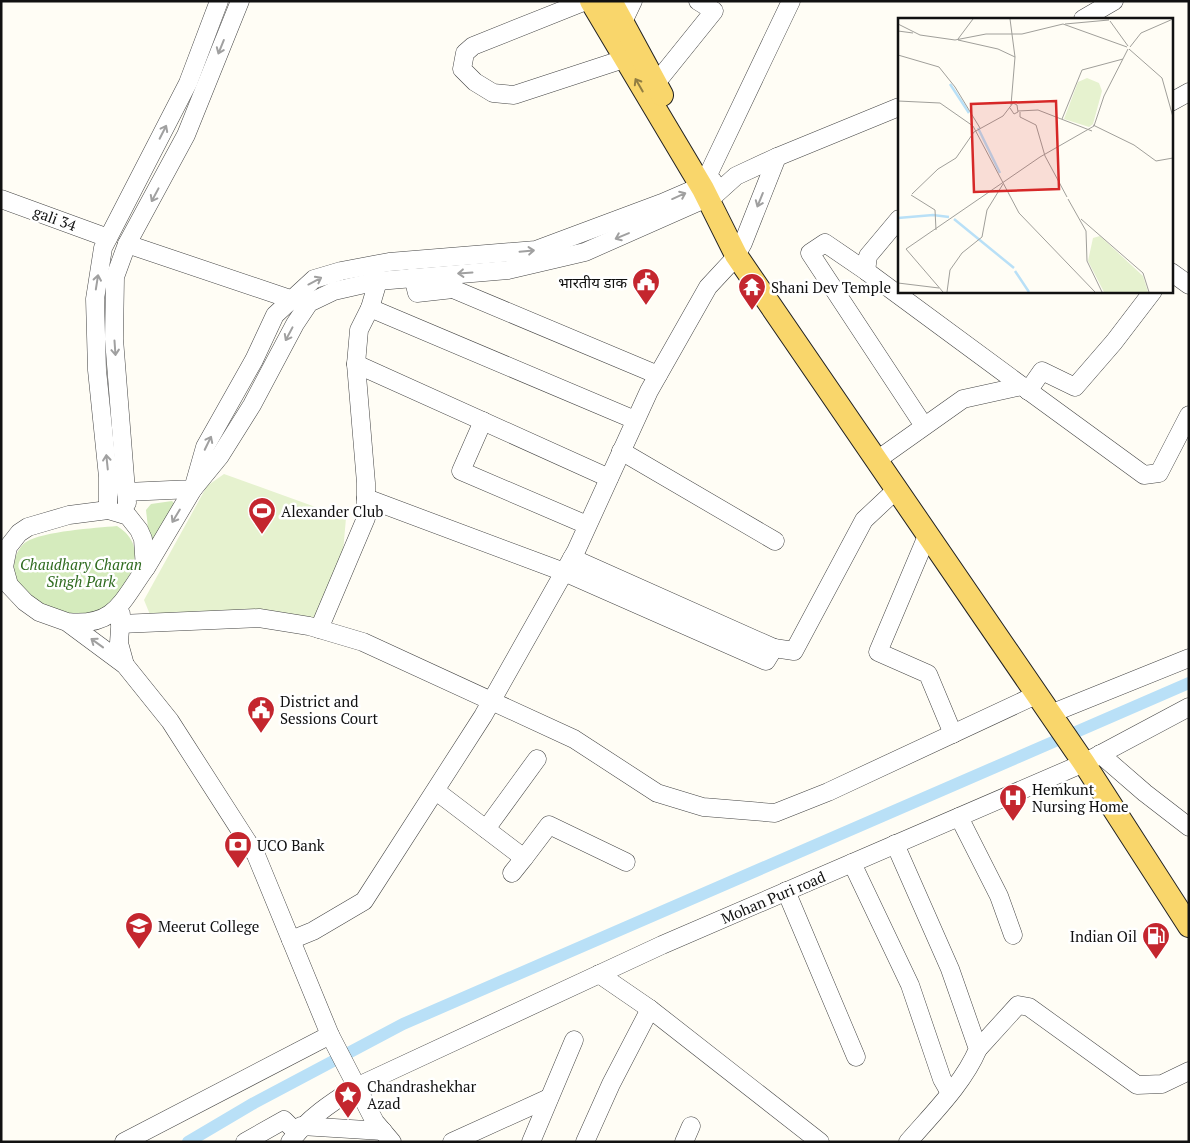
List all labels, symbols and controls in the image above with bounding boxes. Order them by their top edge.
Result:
inset map [898,18,1172,292]
one-way arrow [216,39,225,54]
one-way arrow [633,78,643,92]
one-way arrow [158,125,168,140]
one-way arrow [150,187,160,202]
one-way arrow [671,190,686,200]
one-way arrow [755,192,764,207]
street label: gali 34 [31,201,79,235]
one-way arrow [615,232,630,241]
one-way arrow [518,246,534,256]
public building icon: भारतीय डाक [631,267,661,306]
one-way arrow [458,269,474,278]
place label: भारतीय डाक [558,272,627,292]
temple icon: Shani Dev Temple [737,272,767,311]
one-way arrow [93,275,103,291]
one-way arrow [308,276,323,286]
place label: Shani Dev Temple [771,277,891,297]
one-way arrow [284,326,293,341]
one-way arrow [110,339,119,355]
one-way arrow [204,436,213,451]
one-way arrow [102,454,112,470]
sports icon: Alexander Club [247,496,277,535]
place label: Alexander Club [281,501,384,521]
one-way arrow [171,509,181,523]
park label: Chaudhary Charan Singh Park [20,554,142,591]
one-way arrow [90,638,104,648]
place label: District and Sessions Court [280,691,378,728]
public building icon: District and Sessions Court [246,695,276,734]
place label: Hemkunt Nursing Home [1032,779,1129,816]
hospital icon: Hemkunt Nursing Home [998,783,1028,822]
bank icon: UCO Bank [223,830,253,869]
place label: UCO Bank [257,835,325,855]
street label: Mohan Puri road [718,866,828,928]
school or university icon: Meerut College [124,911,154,950]
place label: Meerut College [158,916,259,936]
fuel station icon: Indian Oil [1141,921,1171,960]
place label: Indian Oil [1070,926,1137,946]
place label: Chandrashekhar Azad [367,1076,477,1113]
place icon: Chandrashekhar Azad [333,1080,363,1119]

